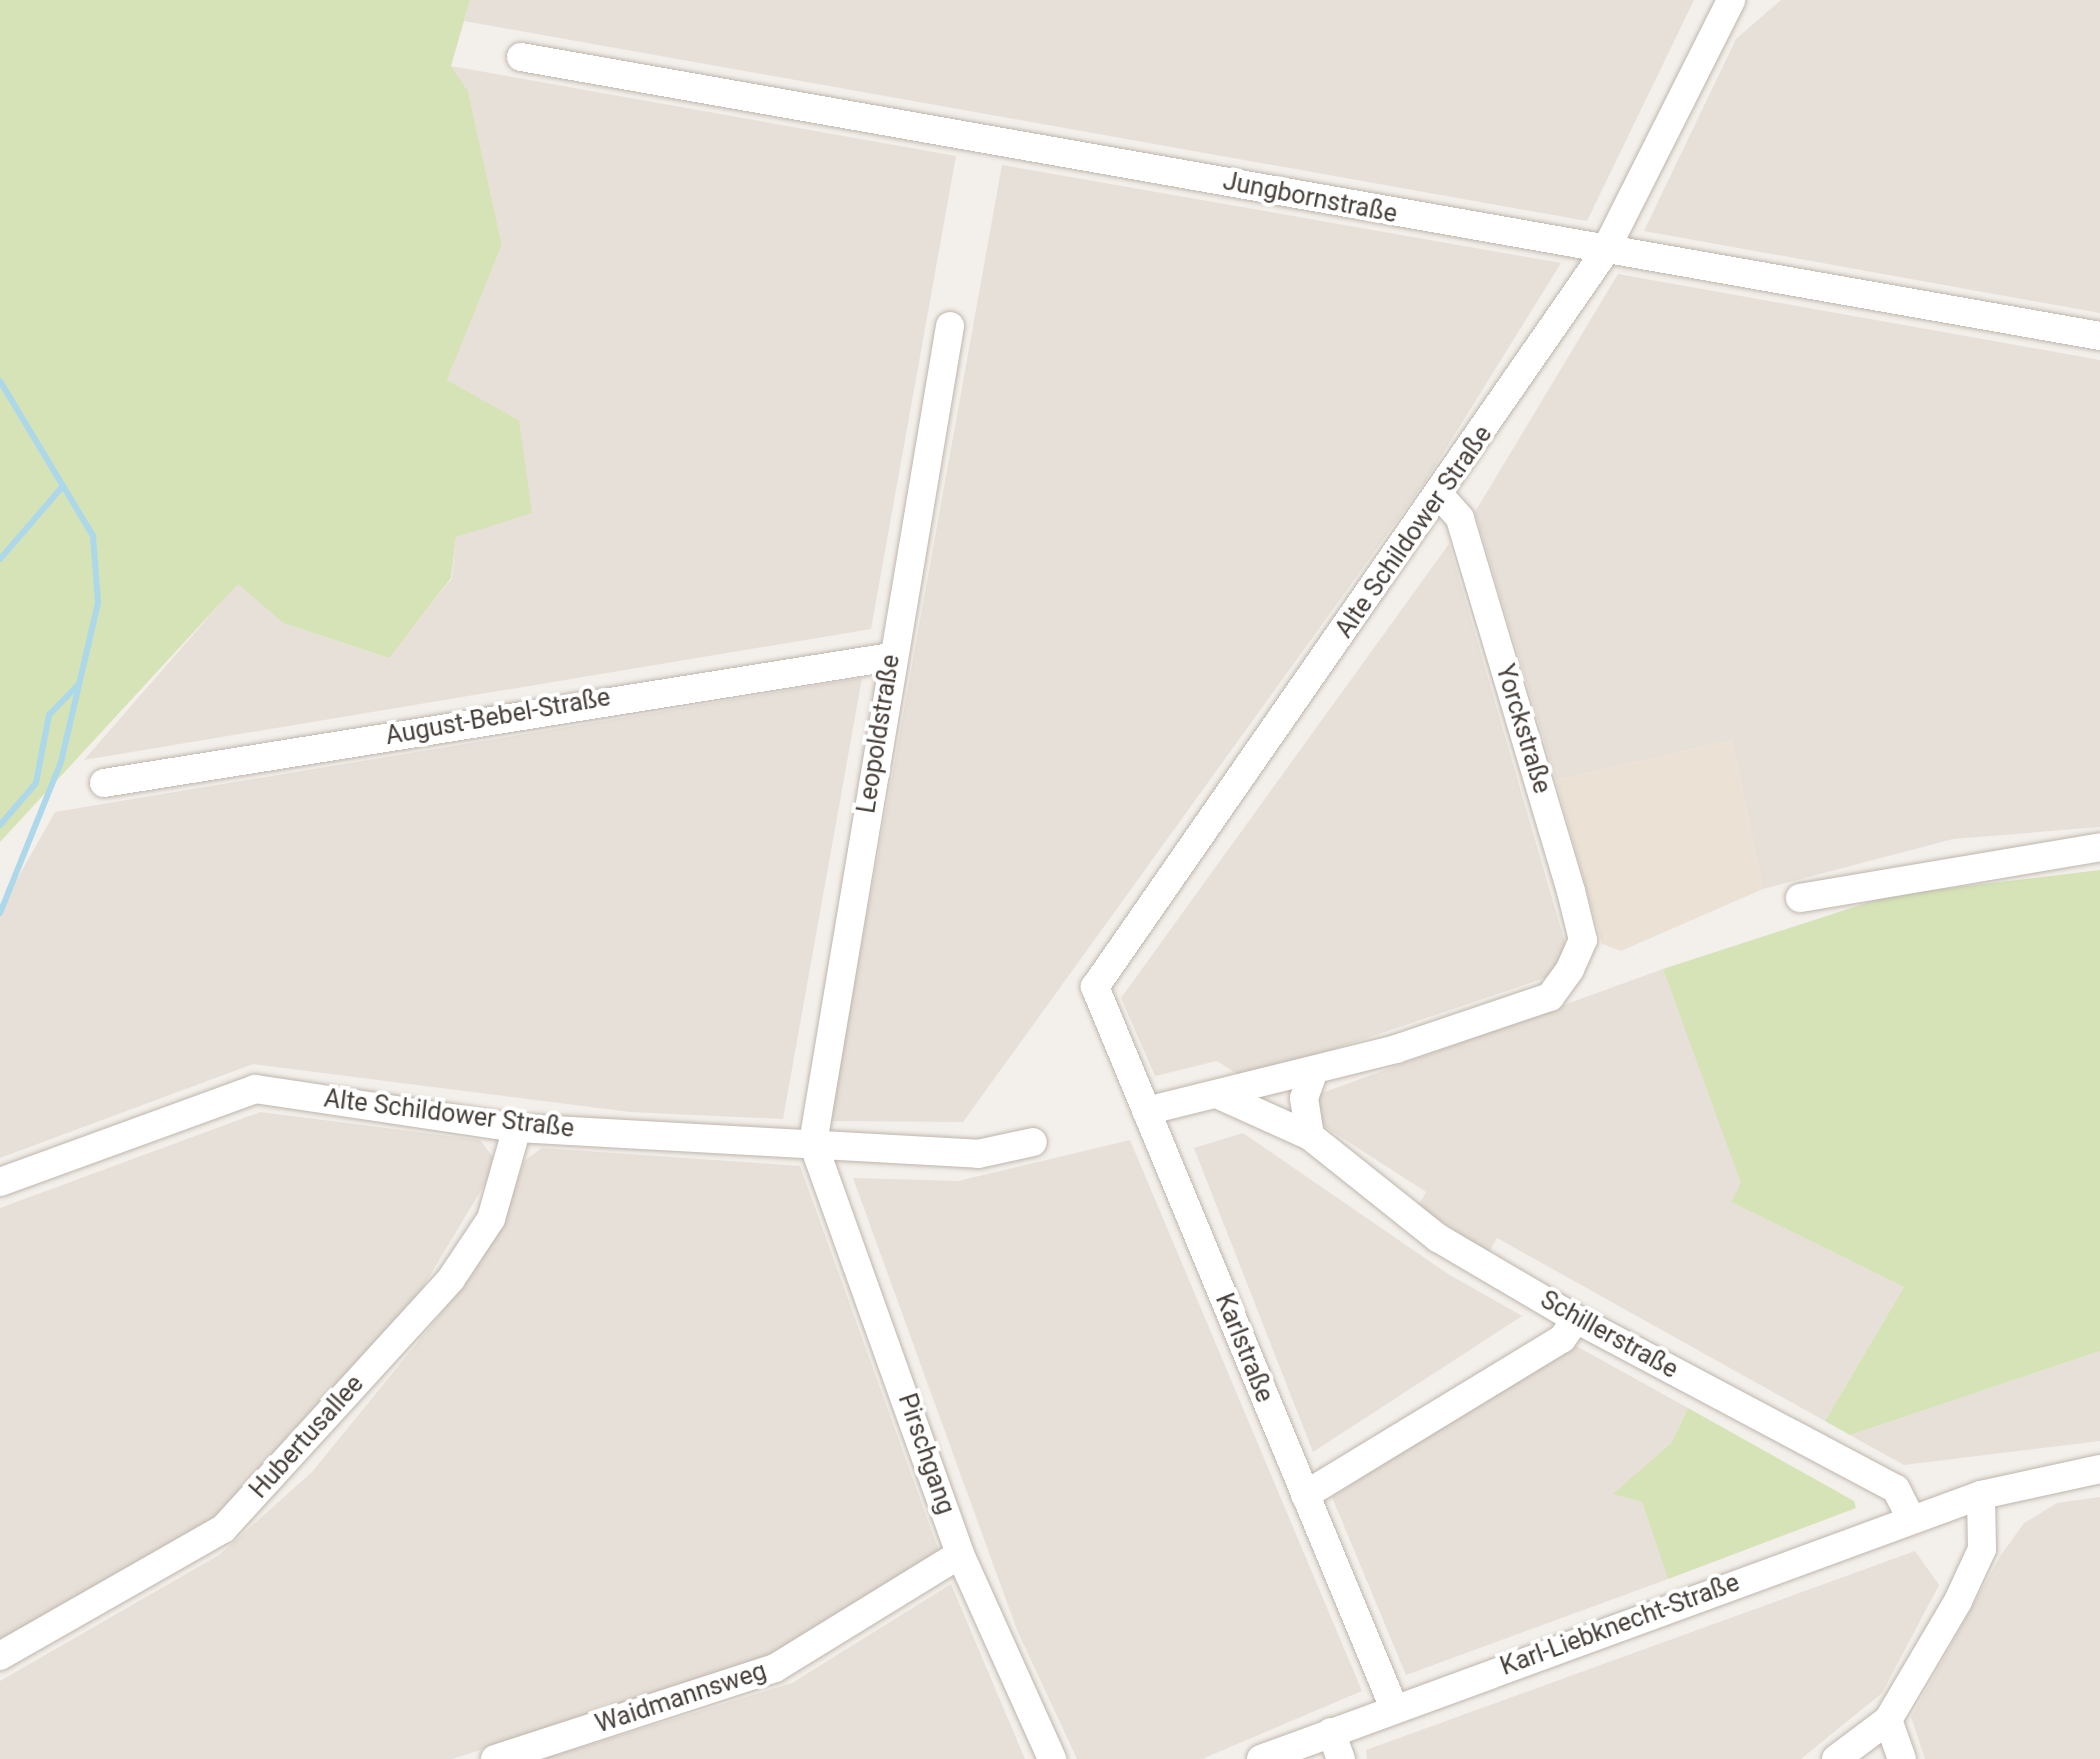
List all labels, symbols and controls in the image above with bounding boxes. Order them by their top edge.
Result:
street label: Jungbornstraße [1220,166,1400,230]
street label: Alte Schildower Straße [1330,420,1498,644]
street label: Leopoldstraße [852,653,906,815]
street label: Yorckstraße [1489,661,1557,797]
street label: August-Bebel-Straße [383,682,613,752]
street label: Alte Schildower Straße [322,1084,576,1144]
street label: Schillerstraße [1535,1285,1683,1385]
street label: Karlstraße [1209,1289,1279,1407]
street label: Hubertusallee [244,1369,370,1505]
street label: Pirschgang [891,1390,961,1518]
street label: Karl-Liebknecht-Straße [1496,1568,1744,1682]
street label: Waidmannsweg [592,1656,770,1740]

